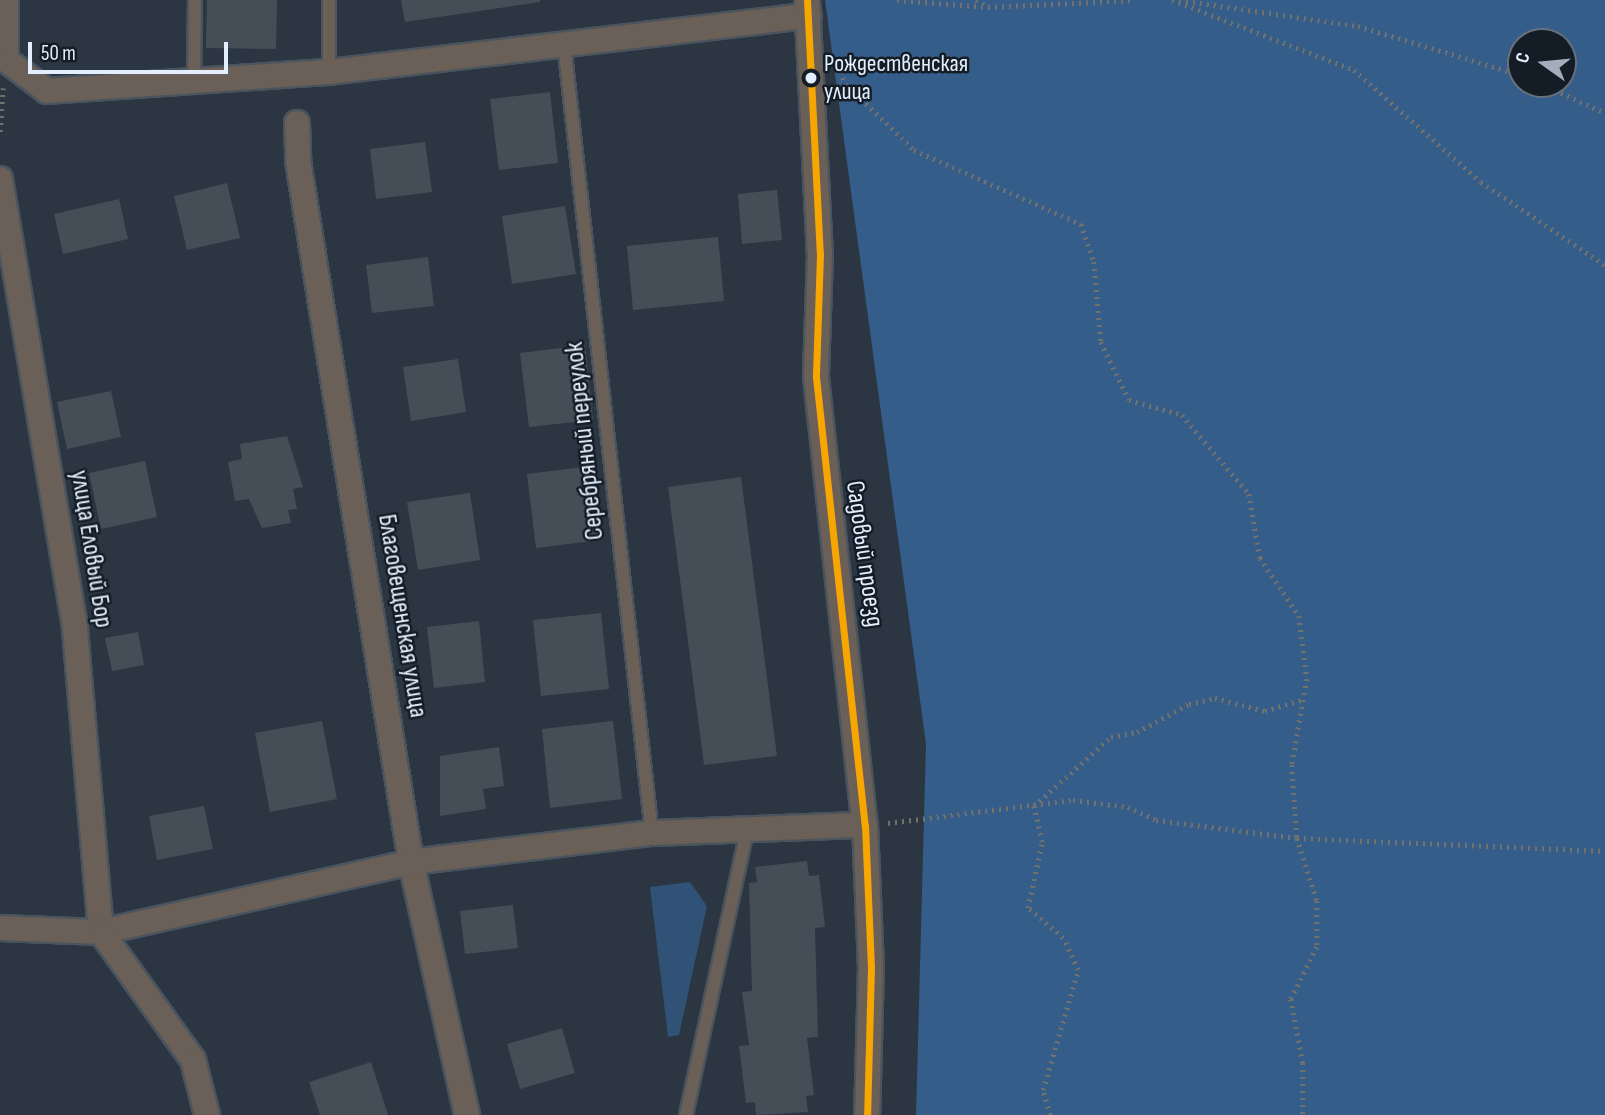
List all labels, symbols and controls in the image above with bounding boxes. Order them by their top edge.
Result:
scale bar [32,28,231,72]
north arrow [1507,28,1577,98]
text: 50 m [41,41,76,66]
place label: Рождественская улица [824,50,968,106]
text: С [1511,50,1536,66]
marker: Рождественская улица [804,71,818,85]
street label: Серебряный переулок [559,340,611,542]
street label: улица Еловый Бор [63,468,119,630]
street label: Садовый проезд [838,479,890,629]
street label: Благовещенская улица [371,512,433,720]

